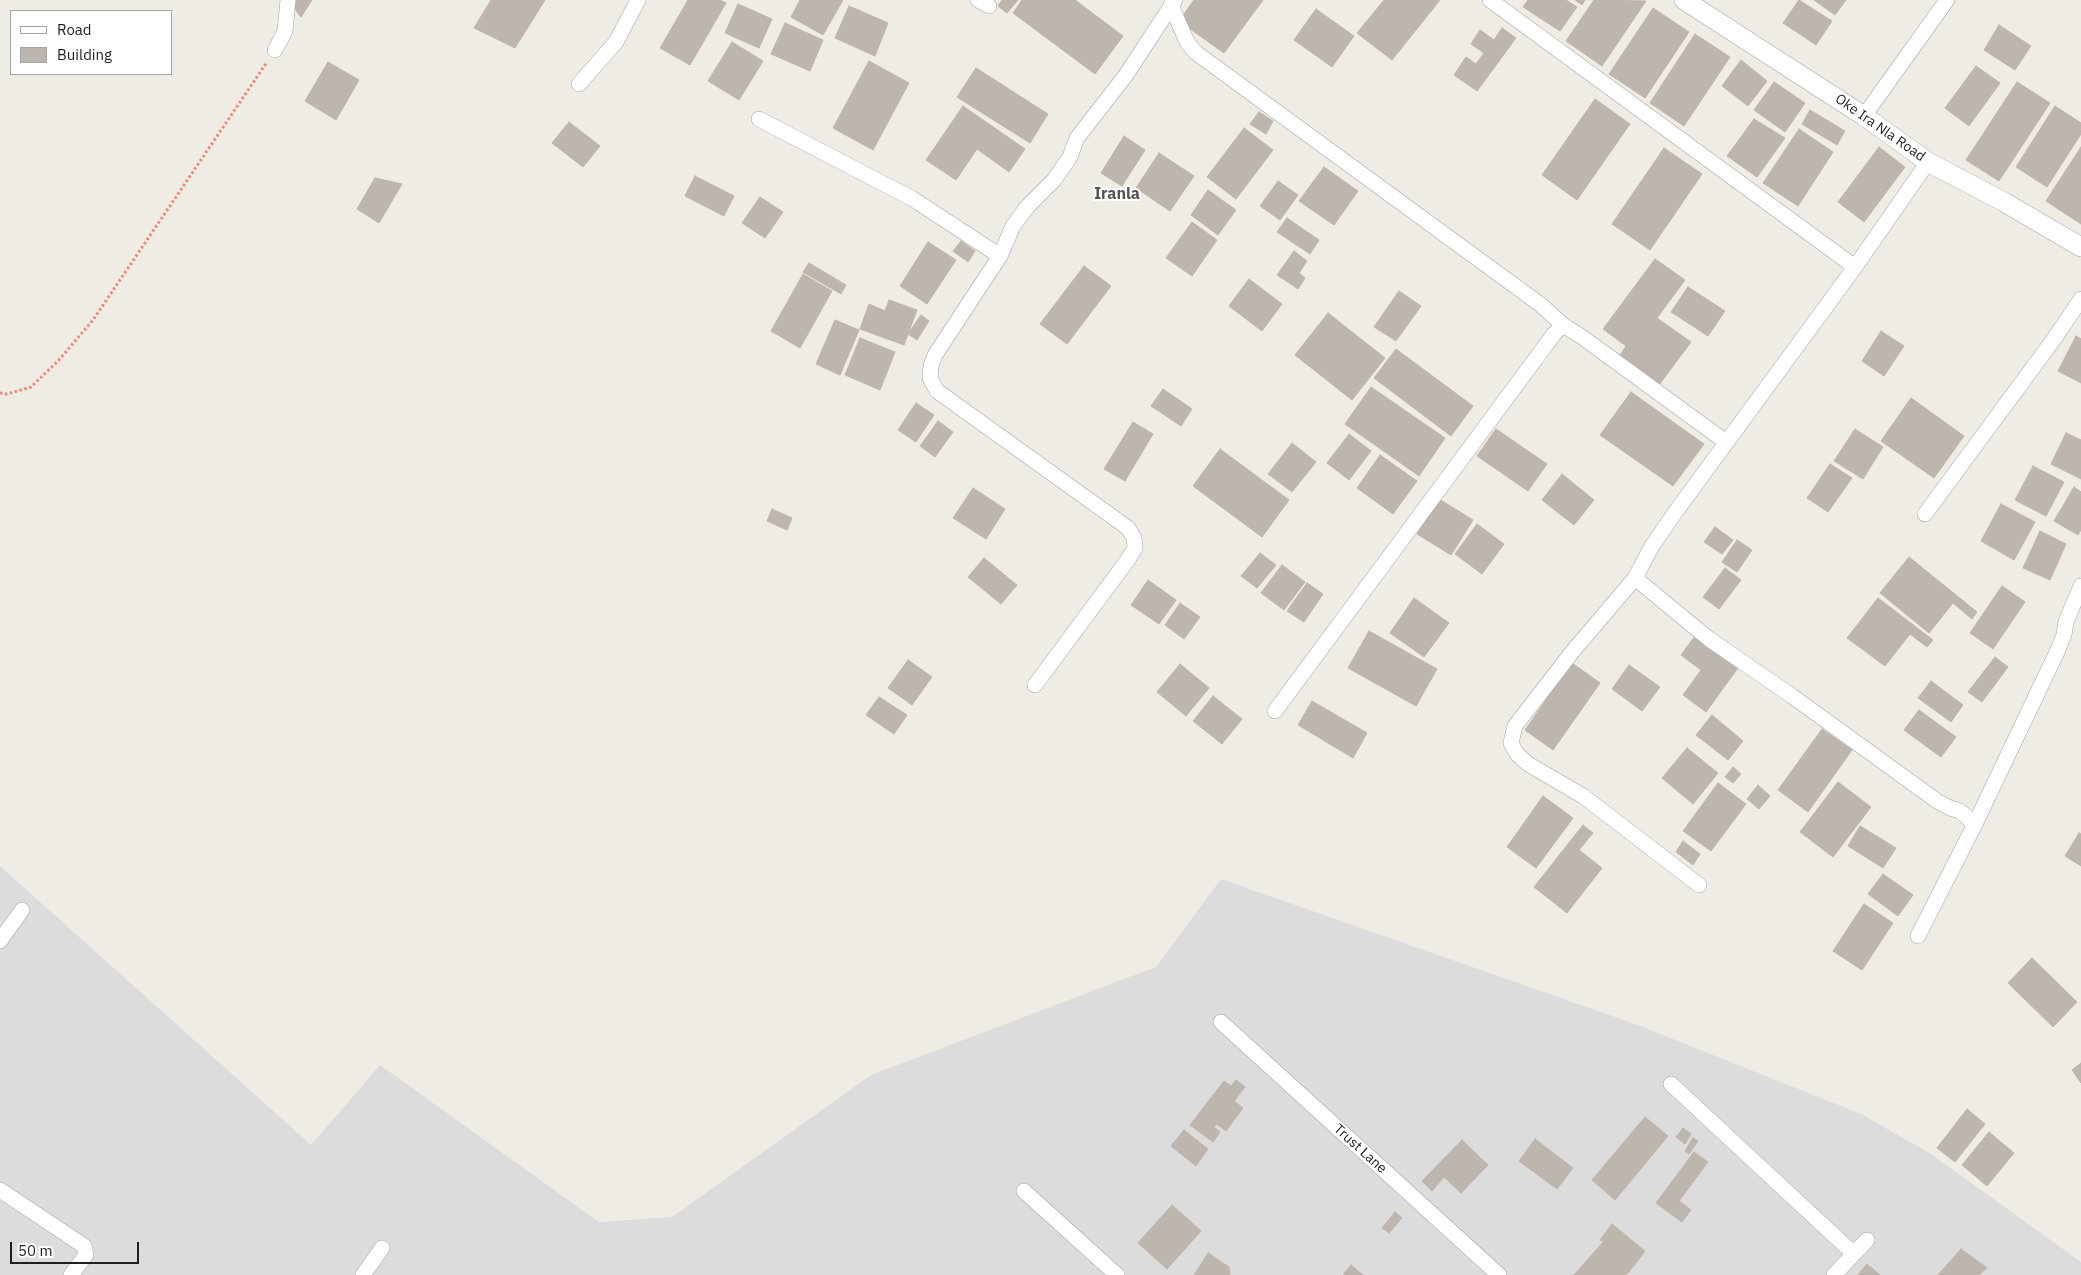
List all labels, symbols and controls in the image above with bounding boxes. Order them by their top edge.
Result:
legend [10,10,172,75]
text: Road [57,20,92,39]
text: Building [57,45,112,64]
street label: Oke Ira Nla Road [1832,91,1928,165]
district label: Iranla [1094,184,1140,204]
street label: Trust Lane [1330,1121,1390,1177]
scale bar [12,1232,141,1264]
text: 50 m [18,1241,53,1260]

